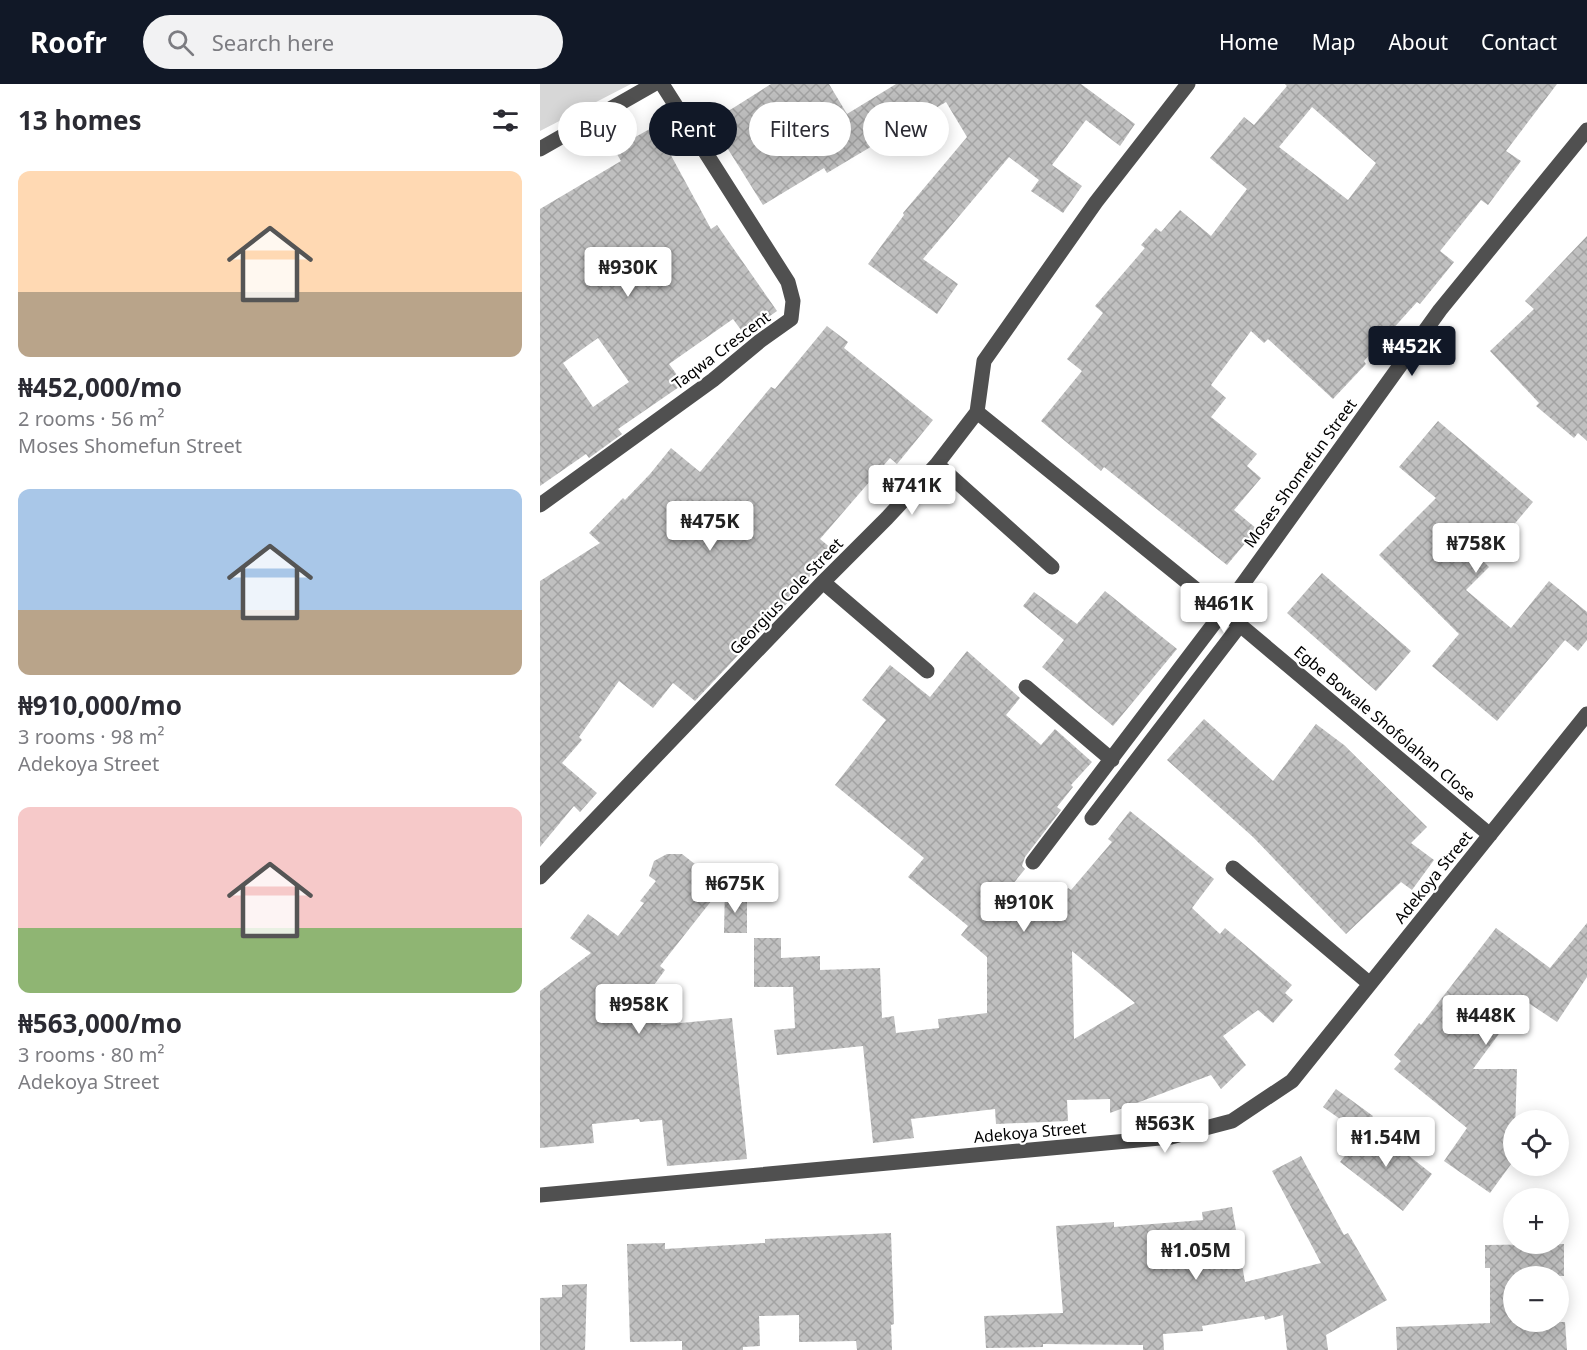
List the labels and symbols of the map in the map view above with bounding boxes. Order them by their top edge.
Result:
pin: ₦930K [586,247,670,298]
street label: Taqwa Crescent [667,306,775,394]
pin: ₦452K [1370,326,1454,377]
street label: Moses Shomefun Street [1238,394,1362,552]
pin: ₦741K [870,465,954,516]
pin: ₦475K [668,501,752,552]
pin: ₦758K [1434,523,1518,574]
street label: Georgius Cole Street [725,533,848,659]
pin: ₦461K [1182,583,1266,634]
street label: Egbe Bowale Shofolahan Close [1290,640,1480,806]
street label: Adekoya Street [1389,826,1477,928]
pin: ₦675K [693,863,777,914]
pin: ₦910K [982,882,1066,933]
pin: ₦958K [597,984,681,1035]
pin: ₦448K [1444,995,1528,1046]
pin: ₦563K [1123,1103,1207,1154]
street label: Adekoya Street [973,1116,1087,1148]
pin: ₦1.54M [1337,1117,1435,1168]
pin: ₦1.05M [1147,1230,1245,1281]

